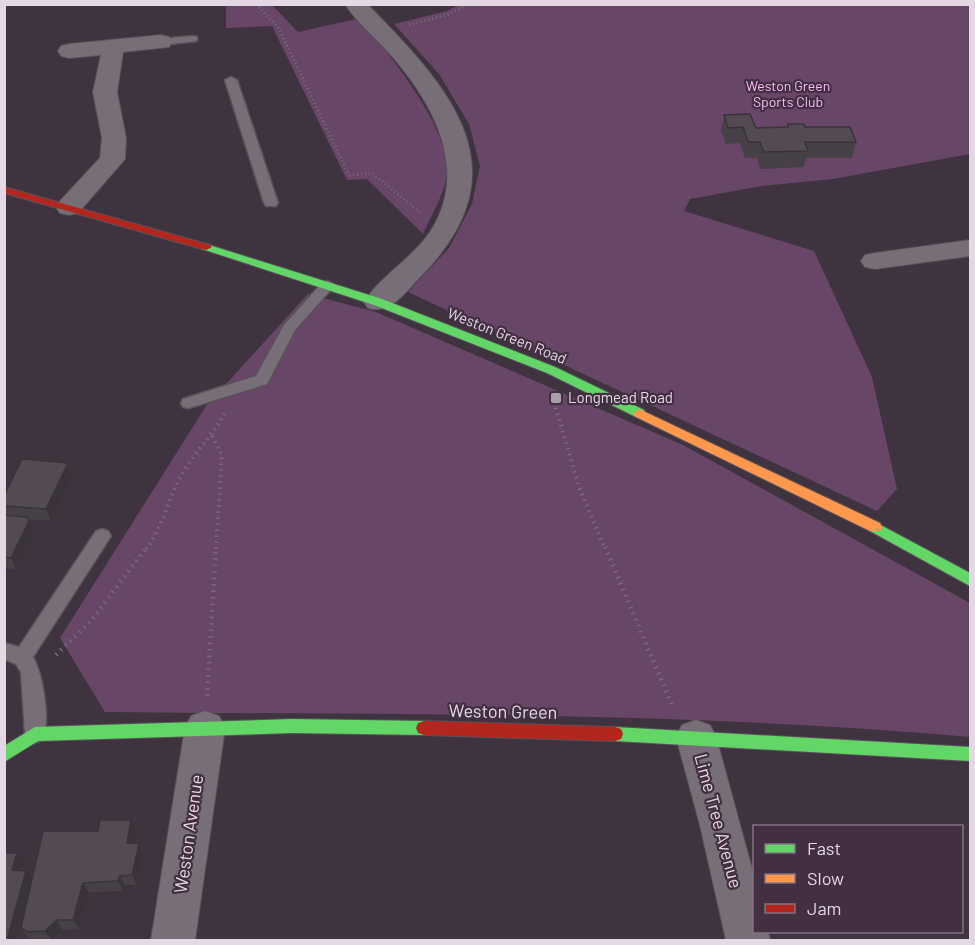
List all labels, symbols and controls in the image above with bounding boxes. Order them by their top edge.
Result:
park label: Weston Green Sports Club [746,77,830,110]
street label: Weston Green Road [445,303,570,367]
place label: Longmead Road [568,388,673,406]
marker: Longmead Road [549,391,563,405]
street label: Weston Green [448,699,558,723]
street label: Lime Tree Avenue [690,751,748,890]
street label: Weston Avenue [169,773,207,895]
legend [753,825,963,933]
text: Fast [807,837,841,859]
text: Slow [807,867,844,889]
text: Jam [807,897,841,919]

